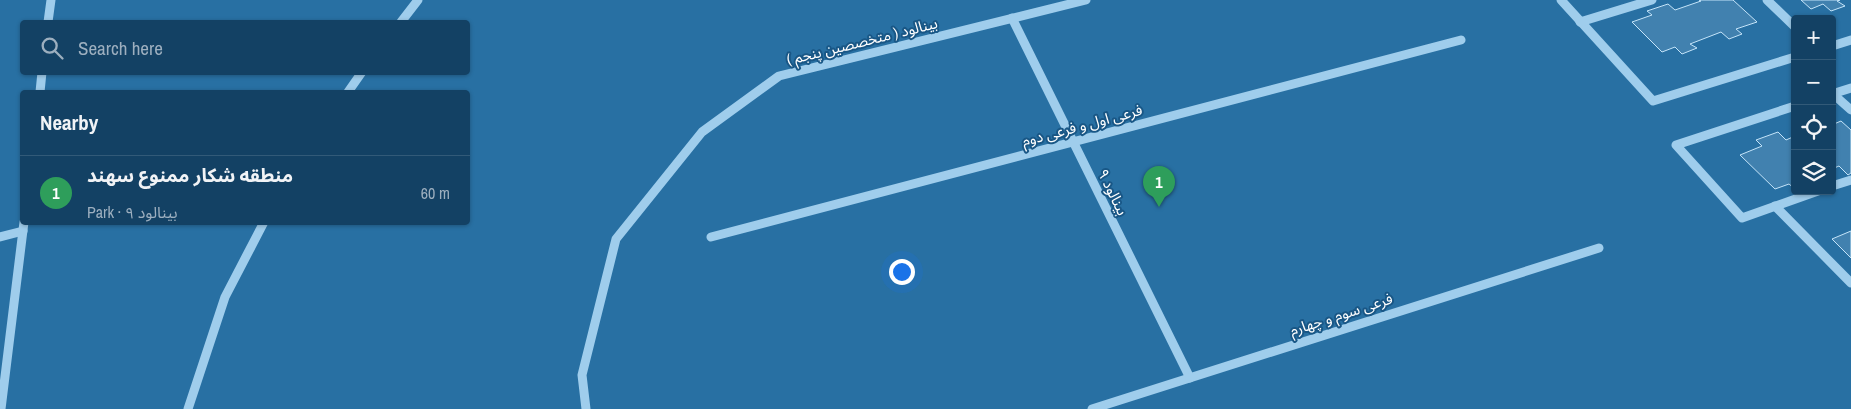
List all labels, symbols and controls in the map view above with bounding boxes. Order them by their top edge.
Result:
street label: بینالود ( متخصصین پنجم ) [784,12,940,71]
map controls [1791,15,1836,195]
button: + [1791,15,1836,60]
search box [20,20,470,75]
icon: search [38,34,66,62]
text: Search here [78,35,163,61]
button: − [1791,60,1836,105]
street label: فرعی اول و فرعی دوم [1019,99,1145,152]
button: locate [1791,105,1836,150]
text: Nearby [40,108,98,137]
button: layers [1791,150,1836,195]
text: منطقه شکار ممنوع سهند [87,162,293,188]
street label: بینالود ۹ [1093,165,1133,219]
pin: 1 [1143,166,1175,207]
text: 1 [52,182,60,204]
text: 60 m [421,182,450,204]
text: Park · بینالود ۹ [87,201,178,223]
your location [889,259,915,285]
street label: فرعی سوم و چهارم [1287,287,1396,341]

